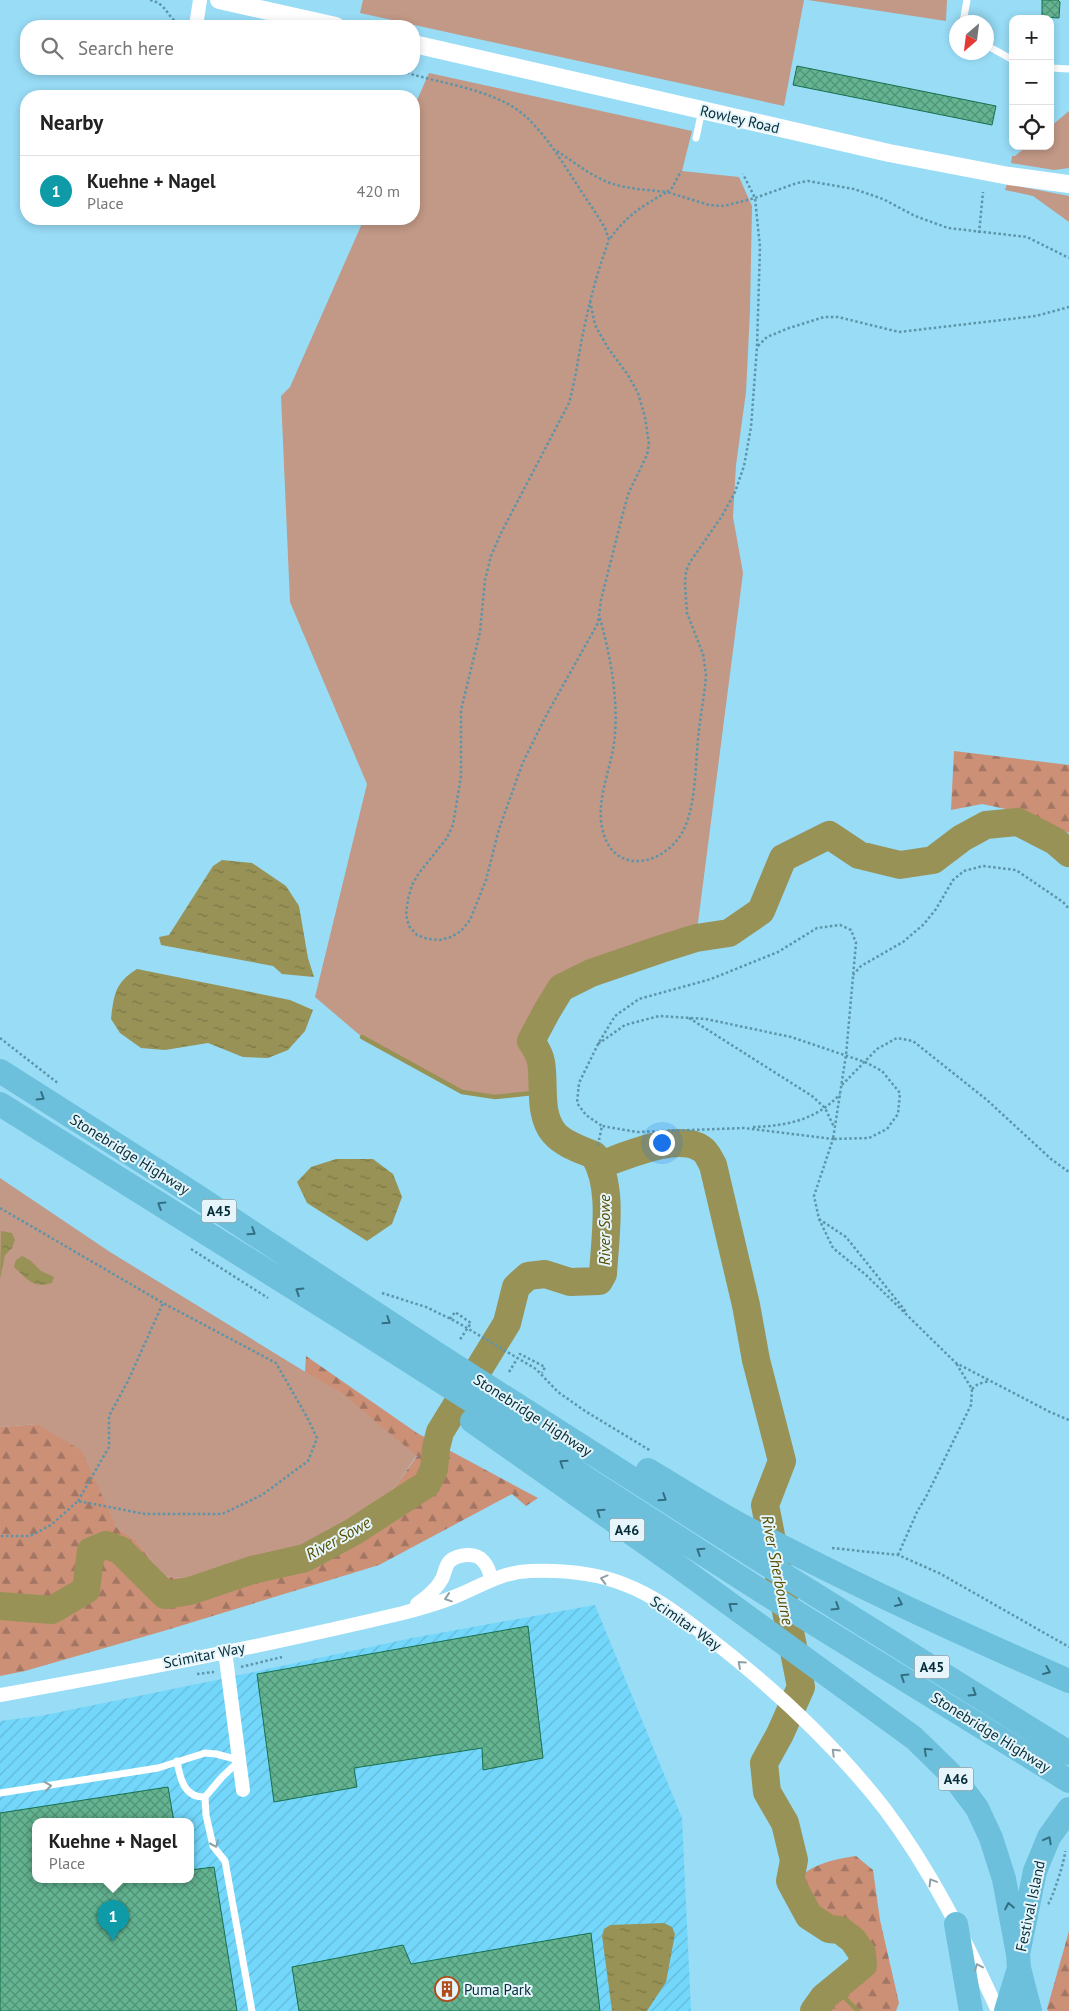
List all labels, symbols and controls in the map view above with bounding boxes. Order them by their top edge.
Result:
north arrow [949,15,994,60]
map controls [1009,15,1054,150]
button: + [1009,15,1054,60]
search box [20,20,420,75]
icon: search [38,34,66,62]
text: Search here [78,36,174,60]
button: − [1009,60,1054,105]
street label: Rowley Road [698,101,782,137]
button: locate [1009,105,1054,150]
text: Nearby [40,109,103,136]
text: Kuehne + Nagel [87,169,216,193]
text: 1 [51,181,61,201]
text: 420 m [357,181,400,201]
text: Place [87,193,124,213]
one-way arrow [36,1091,45,1101]
street label: Stonebridge Highway [67,1109,193,1199]
your location [649,1130,675,1156]
water label: River Sowe [594,1194,614,1266]
road number: A45 [202,1200,236,1222]
one-way arrow [158,1201,167,1211]
one-way arrow [246,1226,255,1235]
one-way arrow [295,1287,304,1297]
one-way arrow [382,1315,391,1325]
street label: Stonebridge Highway [470,1370,596,1460]
one-way arrow [559,1460,569,1469]
one-way arrow [658,1492,667,1502]
one-way arrow [596,1509,606,1518]
water label: River Sowe [302,1512,374,1564]
water label: River Sherbourne [758,1513,799,1627]
road number: A46 [610,1518,644,1542]
one-way arrow [696,1548,705,1557]
one-way arrow [601,1574,609,1584]
street label: Scimitar Way [647,1592,725,1654]
one-way arrow [444,1593,453,1603]
one-way arrow [894,1597,903,1607]
one-way arrow [830,1601,839,1610]
one-way arrow [729,1604,738,1612]
street label: Scimitar Way [162,1638,246,1672]
road number: A45 [914,1655,950,1678]
one-way arrow [738,1661,747,1670]
one-way arrow [1042,1664,1051,1675]
one-way arrow [900,1674,909,1684]
street label: Stonebridge Highway [928,1687,1054,1777]
one-way arrow [968,1687,977,1696]
one-way arrow [924,1748,933,1757]
one-way arrow [832,1749,841,1758]
road number: A46 [938,1768,974,1790]
one-way arrow [44,1781,52,1791]
popup [32,1818,194,1883]
text: Kuehne + Nagel [49,1829,177,1853]
one-way arrow [1042,1836,1052,1845]
one-way arrow [208,1839,218,1848]
text: Place [49,1853,85,1873]
street label: Festival Island [1011,1859,1049,1953]
one-way arrow [928,1878,938,1887]
pin: 1 [97,1900,129,1941]
one-way arrow [1004,1902,1015,1910]
one-way arrow [974,1963,984,1972]
building icon: Puma Park [434,1976,460,2002]
place label: Puma Park [464,1980,532,1999]

